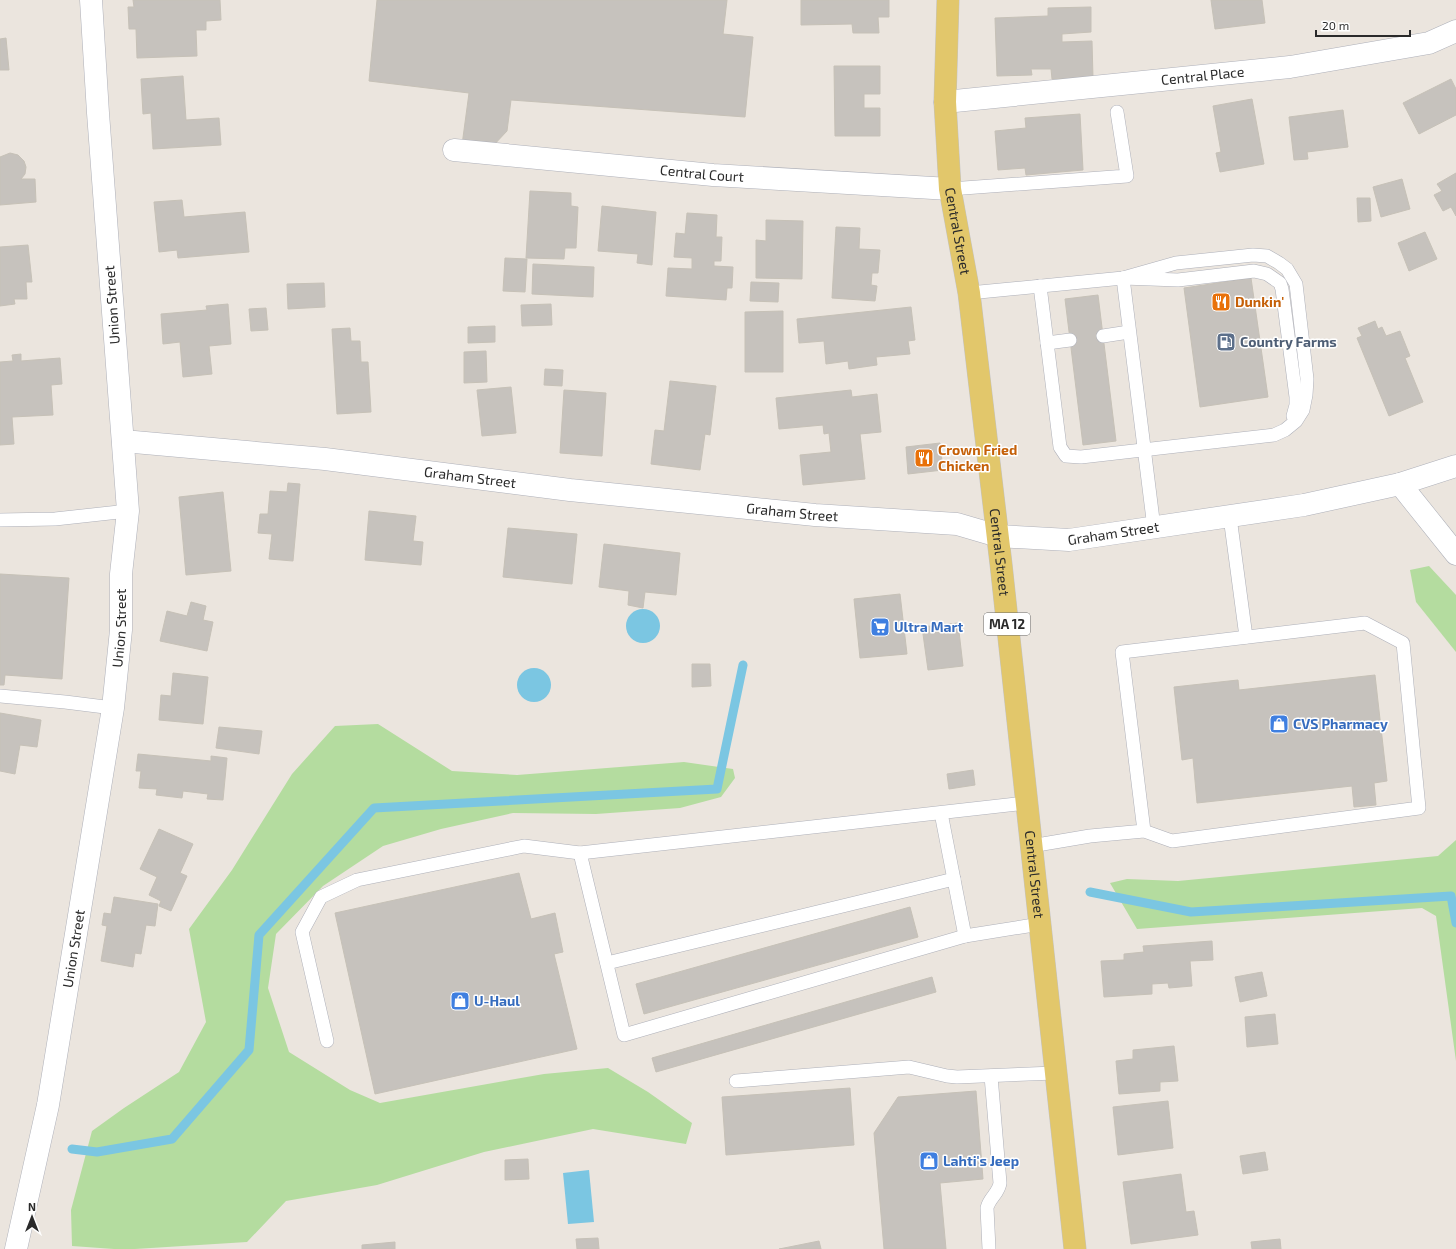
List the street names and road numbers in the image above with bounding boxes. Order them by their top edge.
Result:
street label: Central Place [1160,63,1245,88]
street label: Central Court [659,161,744,185]
street label: Central Street [942,186,974,276]
street label: Union Street [100,265,123,345]
street label: Graham Street [423,463,517,491]
street label: Graham Street [745,499,839,524]
street label: Central Street [986,507,1013,597]
street label: Graham Street [1066,518,1160,548]
street label: Union Street [108,589,129,668]
road number: MA 12 [984,613,1030,635]
street label: Central Street [1022,830,1048,919]
street label: Union Street [58,908,88,989]

